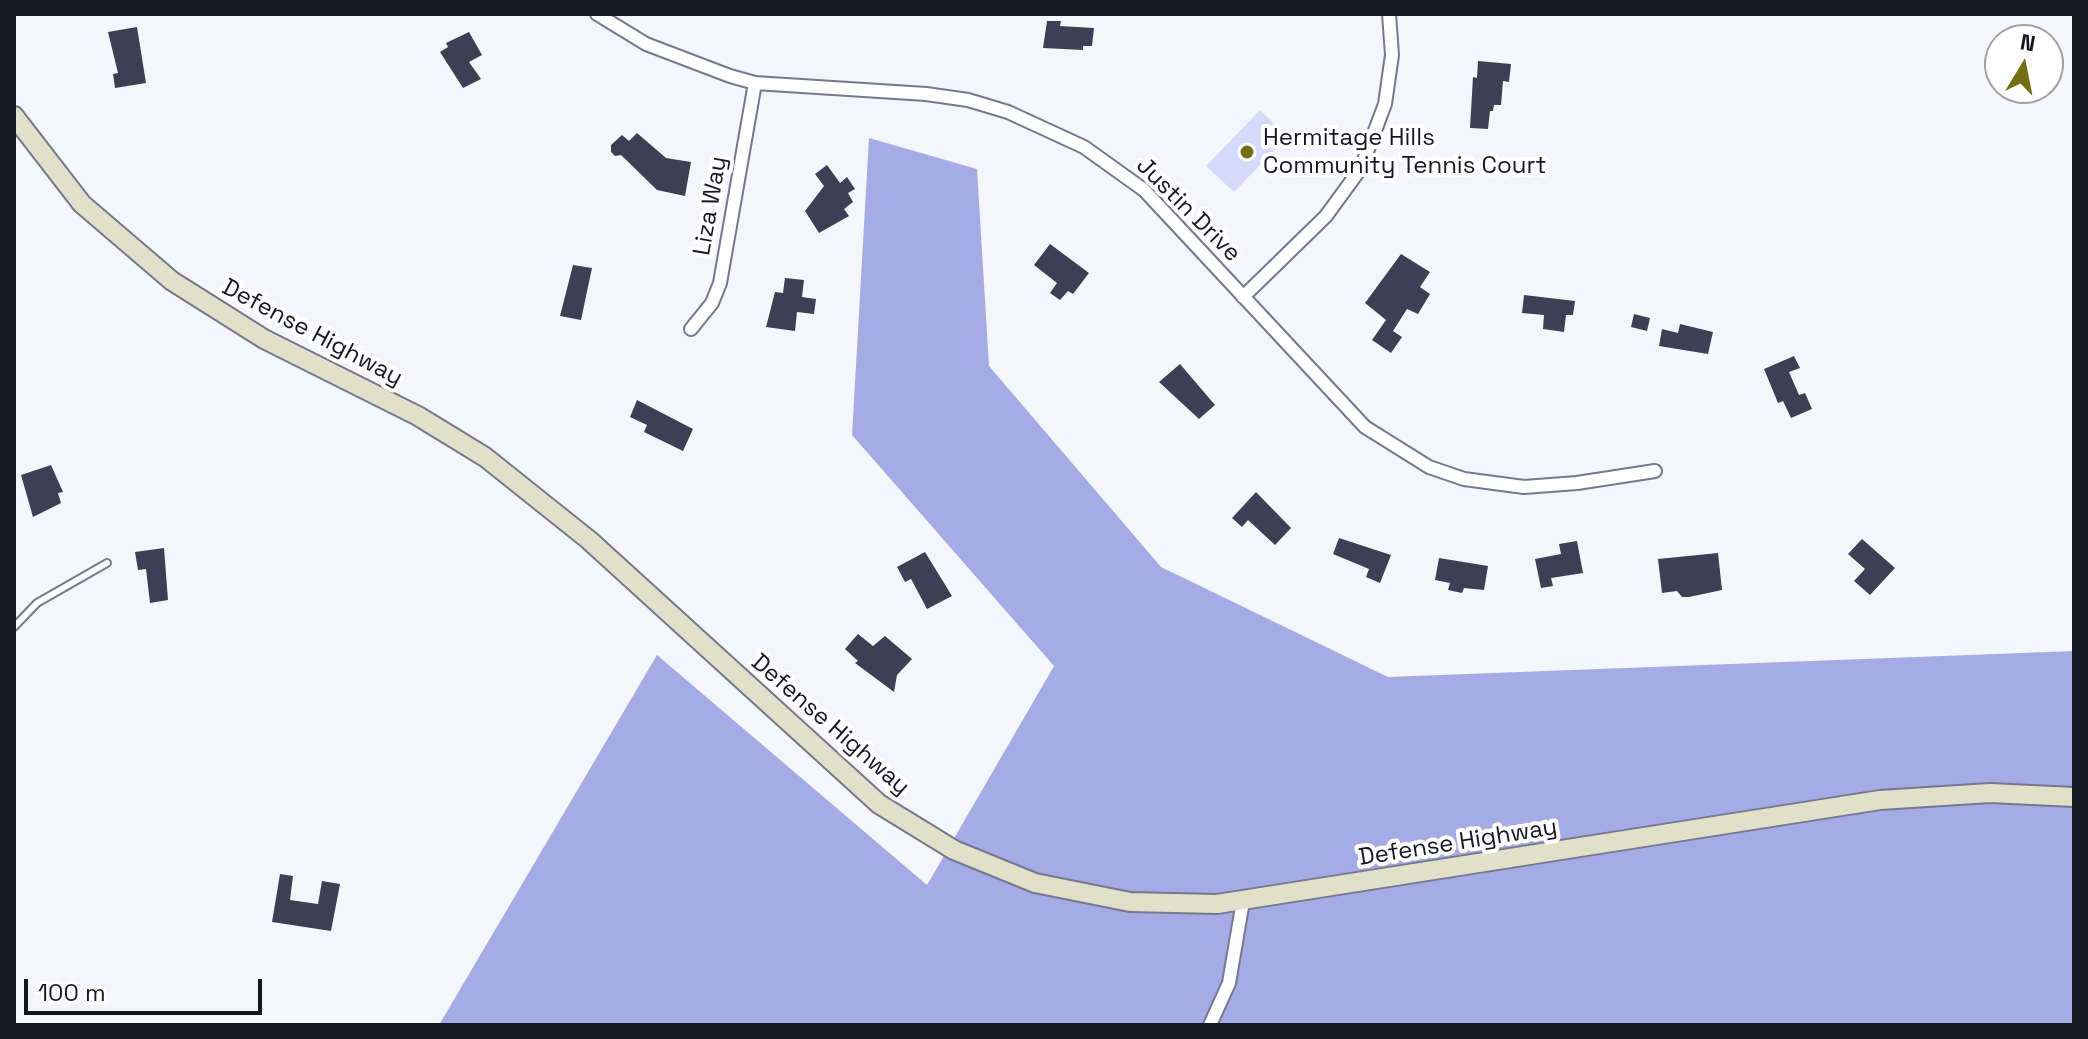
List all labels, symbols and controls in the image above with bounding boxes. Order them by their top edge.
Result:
north arrow [1984,24,2064,104]
text: N [2018,27,2038,57]
place label: Hermitage Hills Community Tennis Court [1263,124,1547,180]
marker: Hermitage Hills Community Tennis Court [1238,143,1256,161]
street label: Justin Drive [1130,152,1246,268]
street label: Liza Way [688,154,734,258]
street label: Defense Highway [217,273,407,393]
street label: Defense Highway [745,648,915,802]
street label: Defense Highway [1357,813,1559,873]
scale bar [28,963,266,1013]
text: 100 m [38,977,106,1008]

